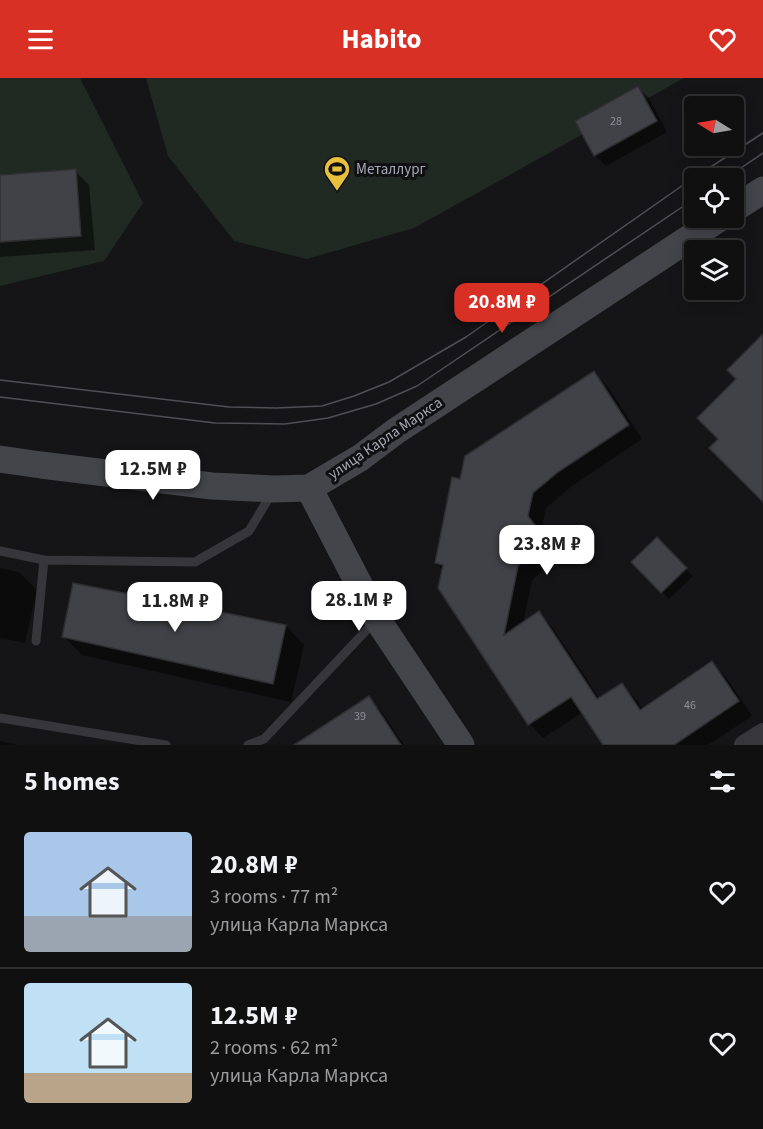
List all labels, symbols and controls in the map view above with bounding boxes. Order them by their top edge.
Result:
text: Habito [341,20,422,59]
icon: menu [24,23,57,56]
icon: heart [706,23,739,56]
north arrow [684,96,744,156]
map controls [684,96,744,300]
house number: 28 [610,113,622,130]
sports icon: Металлург [322,154,352,192]
place label: Металлург [356,159,426,180]
button: locate [684,168,744,228]
button: layers [684,240,744,300]
pin: 20.8M ₽ [447,283,557,334]
text: 20.8M ₽ [468,288,536,316]
street label: улица Карла Маркса [324,392,447,484]
pin: 12.5M ₽ [98,450,208,501]
text: 12.5M ₽ [119,455,187,483]
pin: 23.8M ₽ [492,525,602,576]
text: 23.8M ₽ [513,530,581,558]
pin: 28.1M ₽ [304,581,414,632]
pin: 11.8M ₽ [120,582,230,633]
text: 28.1M ₽ [325,586,393,614]
text: 11.8M ₽ [141,587,209,615]
house number: 46 [684,697,696,714]
house number: 39 [354,708,366,725]
text: 5 homes [24,763,119,800]
icon: filters [706,765,739,798]
text: 20.8M ₽ [210,846,298,883]
icon: home [72,856,144,928]
icon: heart [706,876,739,909]
text: 3 rooms · 77 m² [210,883,338,911]
text: улица Карла Маркса [210,911,388,939]
text: 12.5M ₽ [210,997,298,1034]
icon: home [72,1007,144,1079]
icon: heart [706,1027,739,1060]
text: 2 rooms · 62 m² [210,1034,338,1062]
text: улица Карла Маркса [210,1062,388,1090]

